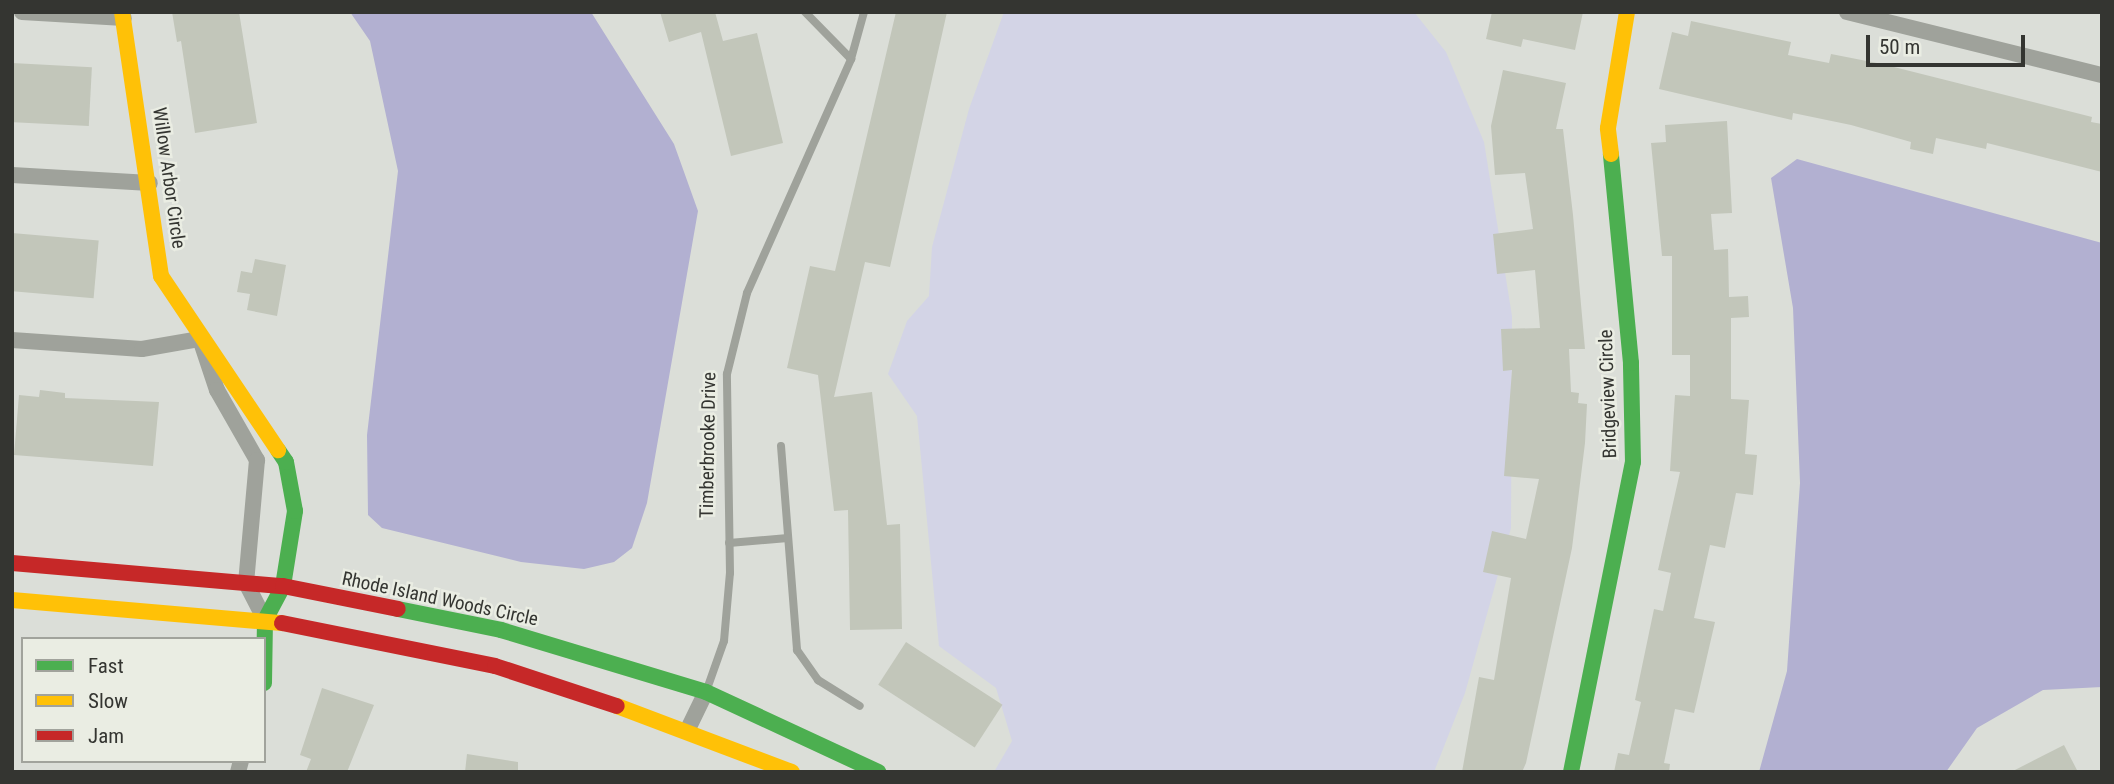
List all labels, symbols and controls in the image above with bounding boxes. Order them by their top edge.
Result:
scale bar [1869,21,2028,65]
text: 50 m [1879,35,1920,59]
street label: Willow Arbor Circle [148,106,190,250]
street label: Bridgeview Circle [1594,329,1622,459]
street label: Timberbrooke Drive [695,372,721,518]
street label: Rhode Island Woods Circle [340,567,540,631]
legend [21,637,266,763]
text: Fast [88,654,124,678]
text: Slow [88,689,128,713]
text: Jam [88,724,124,748]

